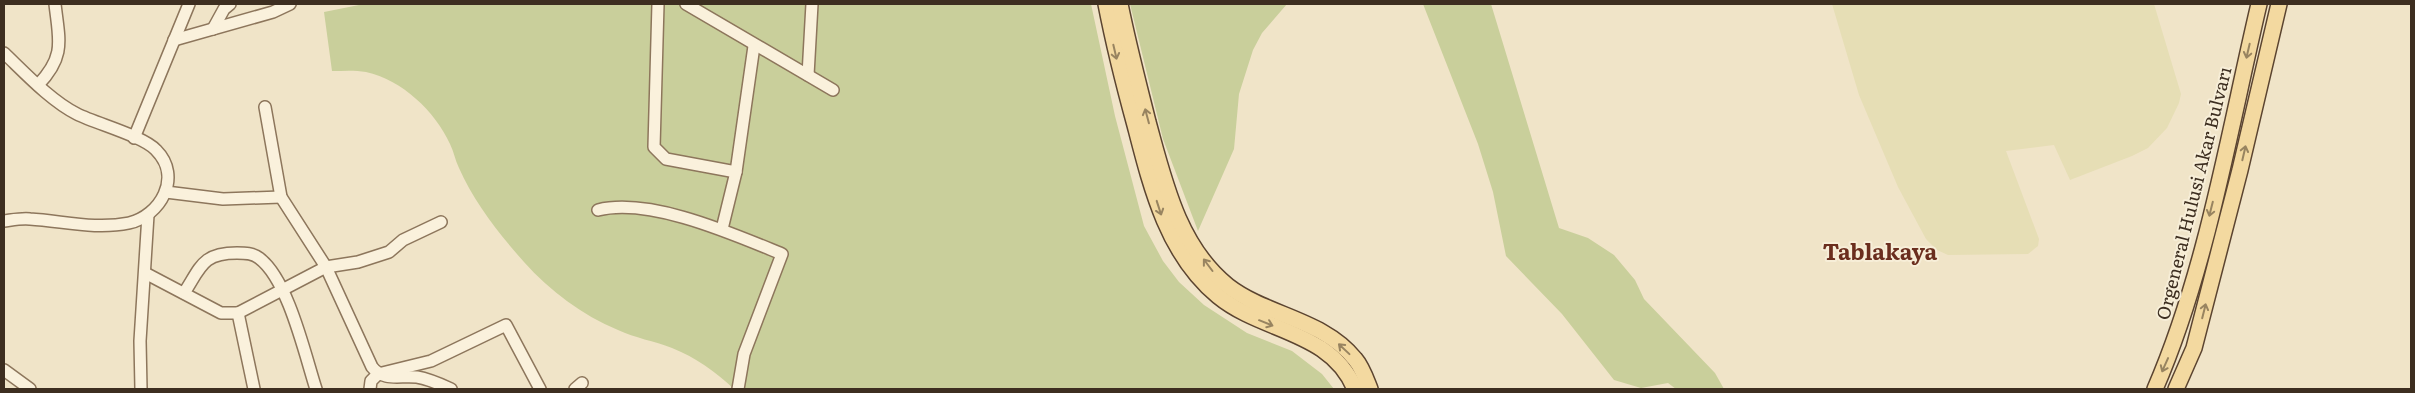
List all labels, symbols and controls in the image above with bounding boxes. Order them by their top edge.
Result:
one-way arrow [1111,43,1120,59]
one-way arrow [2243,43,2252,59]
street label: Orgeneral Hulusi Akar Bulvarı [2148,64,2238,322]
one-way arrow [1142,109,1151,125]
one-way arrow [2240,146,2249,162]
one-way arrow [1155,200,1164,215]
one-way arrow [2206,201,2215,217]
district label: Tablakaya [1823,234,1938,267]
one-way arrow [1203,258,1213,272]
one-way arrow [2200,303,2209,319]
one-way arrow [1259,319,1274,328]
one-way arrow [1338,343,1351,355]
one-way arrow [2160,357,2170,372]

